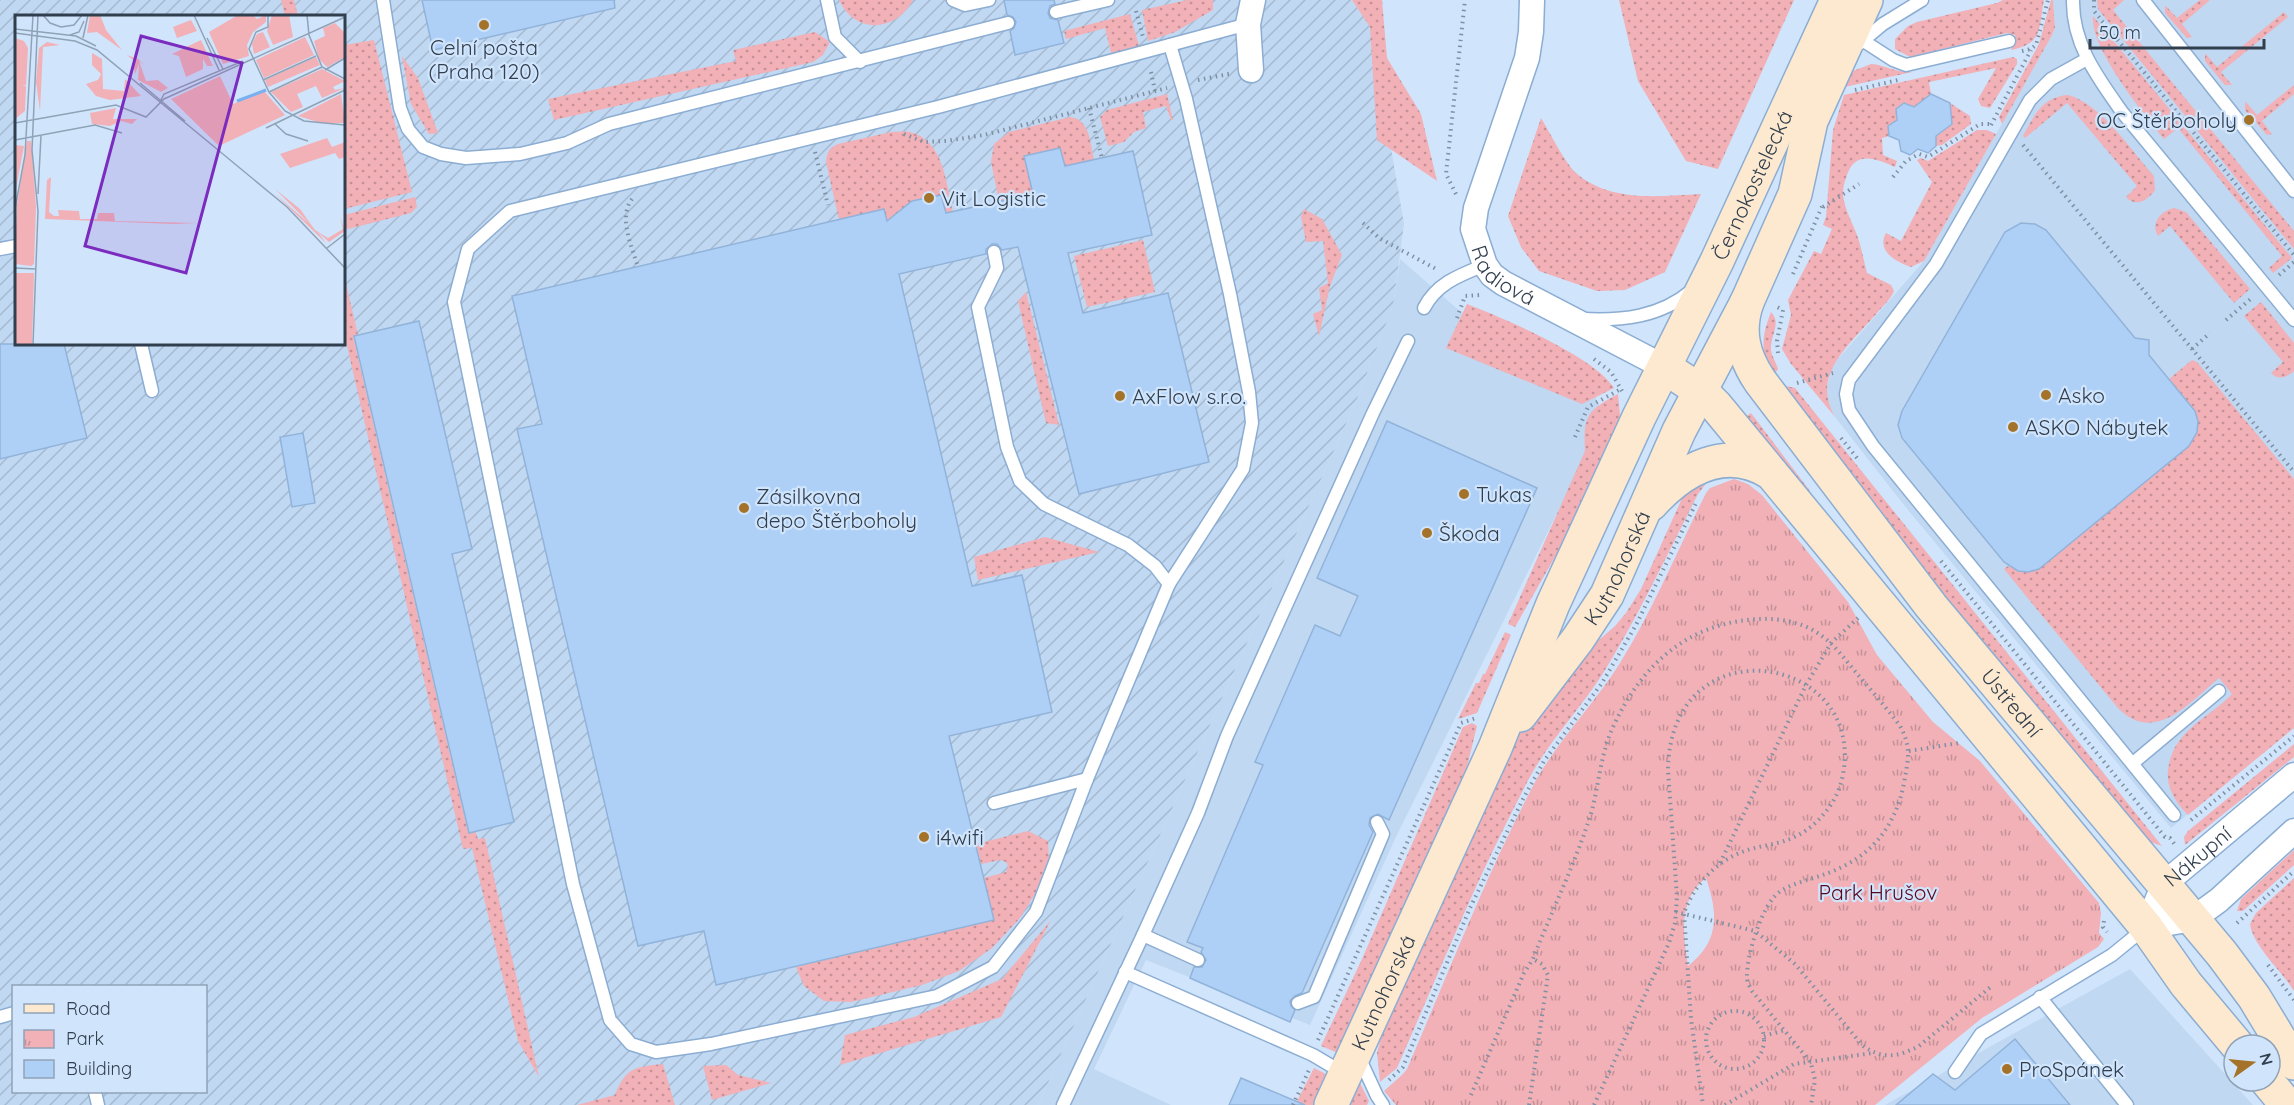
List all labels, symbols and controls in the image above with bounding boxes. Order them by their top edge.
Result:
scale bar [2090,12,2264,50]
inset map [15,15,345,345]
marker: Celní pošta (Praha 120) [477,18,491,32]
text: 50 m [2099,21,2141,44]
place label: Celní pošta (Praha 120) [428,34,540,84]
street label: Černokostelecká [1706,106,1798,264]
place label: OC Štěrboholy [2096,107,2237,133]
marker: OC Štěrboholy [2242,113,2256,127]
place label: Vit Logistic [941,185,1046,211]
marker: Vit Logistic [922,191,936,205]
street label: Radiová [1466,242,1540,311]
place label: Asko [2058,382,2105,408]
place label: AxFlow s.r.o. [1132,383,1246,409]
marker: Asko [2039,388,2053,402]
marker: AxFlow s.r.o. [1113,389,1127,403]
place label: ASKO Nábytek [2025,414,2169,440]
marker: ASKO Nábytek [2006,420,2020,434]
place label: Tukas [1476,481,1532,507]
place label: Zásilkovna depo Štěrboholy [756,483,917,533]
marker: Tukas [1457,487,1471,501]
marker: Zásilkovna depo Štěrboholy [737,501,751,515]
street label: Kutnohorská [1578,507,1655,630]
place label: Škoda [1439,520,1500,546]
marker: Škoda [1420,526,1434,540]
street label: Ústřední [1976,663,2048,743]
street label: Nákupní [2158,820,2237,892]
place label: i4wifi [936,824,984,850]
marker: i4wifi [917,830,931,844]
park label: Park Hrušov [1819,879,1937,905]
street label: Kutnohorská [1345,930,1421,1054]
legend [12,985,207,1093]
text: Road [66,997,111,1020]
text: Park [66,1027,104,1050]
north arrow [2222,1033,2282,1093]
text: N [2255,1051,2278,1067]
place label: ProSpánek [2019,1056,2124,1082]
text: Building [66,1057,132,1080]
marker: ProSpánek [2000,1062,2014,1076]

